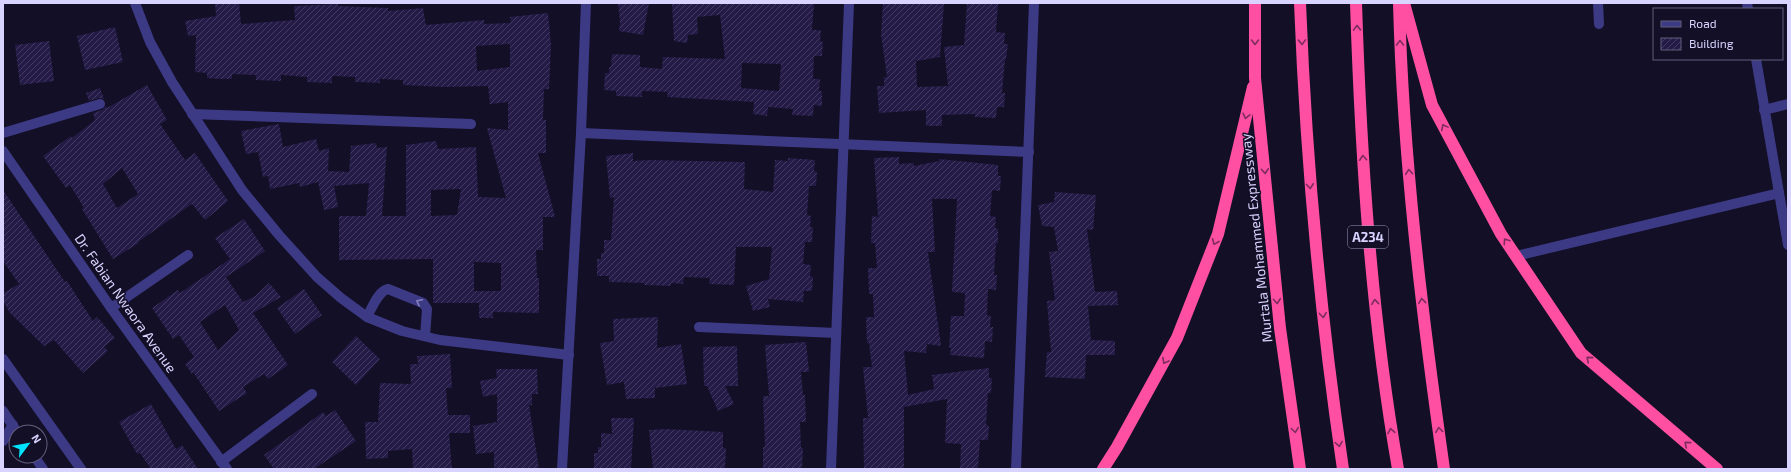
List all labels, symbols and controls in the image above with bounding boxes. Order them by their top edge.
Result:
legend [1653,8,1783,60]
text: Road [1689,16,1717,30]
one-way arrow [1352,25,1361,31]
text: Building [1689,36,1734,50]
one-way arrow [1251,39,1259,45]
one-way arrow [1297,39,1306,45]
one-way arrow [1395,40,1404,46]
one-way arrow [1242,112,1250,119]
one-way arrow [1441,124,1449,131]
street label: Murtala Mohammed Expressway [1236,132,1275,343]
one-way arrow [1359,155,1368,161]
one-way arrow [1260,168,1269,174]
one-way arrow [1404,169,1413,175]
one-way arrow [1306,183,1315,189]
road number: A234 [1348,226,1388,248]
street label: Dr. Fabian Nwaora Avenue [71,230,181,376]
one-way arrow [1212,238,1220,245]
one-way arrow [1504,239,1511,246]
one-way arrow [1272,298,1281,304]
one-way arrow [1418,298,1427,305]
one-way arrow [416,299,423,307]
one-way arrow [1371,299,1380,305]
one-way arrow [1318,312,1327,318]
one-way arrow [1586,356,1594,363]
one-way arrow [1162,357,1169,365]
north arrow [8,424,48,464]
one-way arrow [1290,427,1299,433]
one-way arrow [1387,427,1396,434]
one-way arrow [1435,427,1444,433]
text: N [29,432,45,445]
one-way arrow [1335,441,1343,447]
one-way arrow [1685,441,1692,448]

